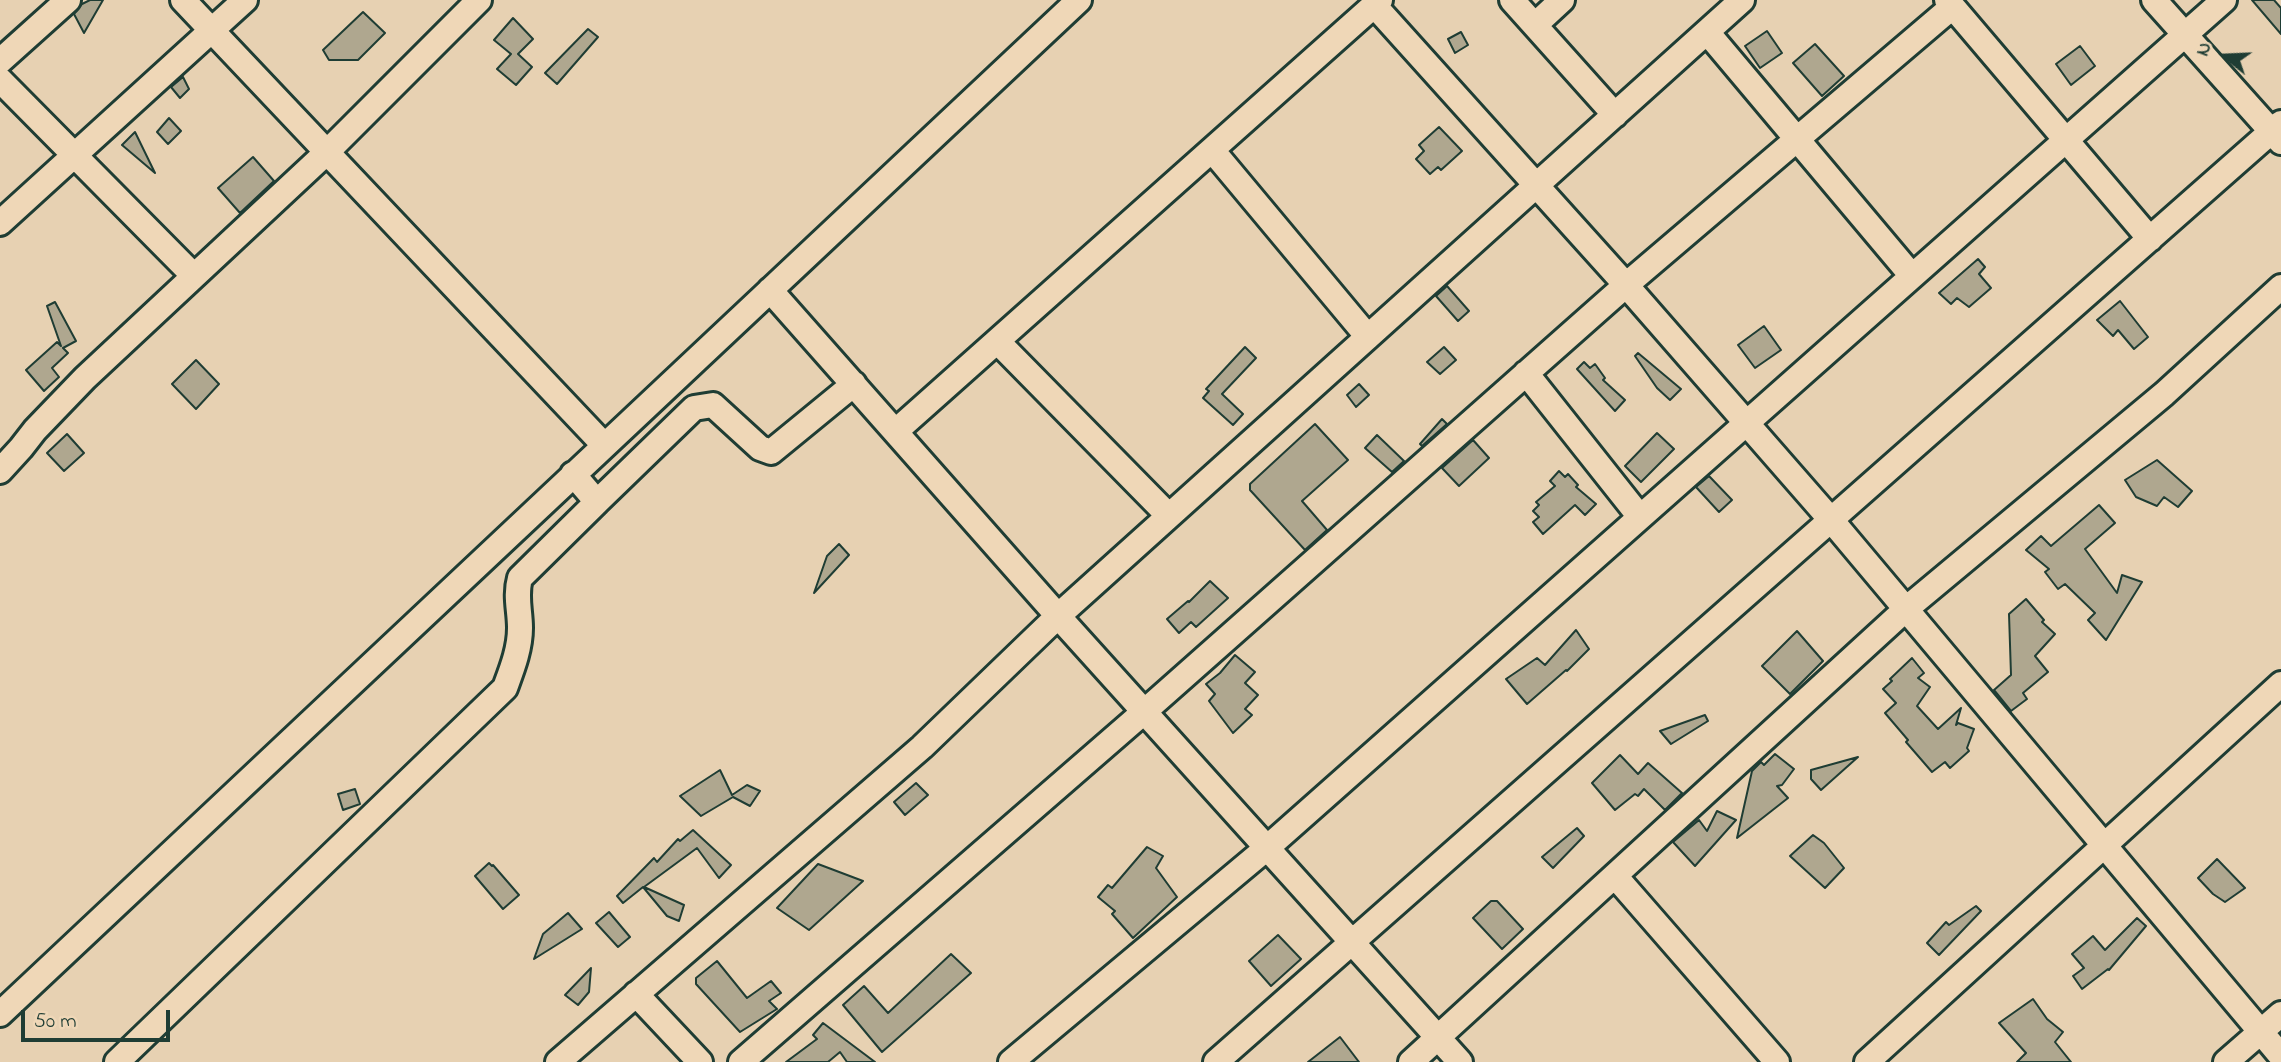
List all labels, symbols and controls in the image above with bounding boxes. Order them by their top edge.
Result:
north arrow [2190,21,2260,91]
text: N [2190,39,2219,60]
scale bar [24,996,173,1040]
text: 50 m [34,1007,77,1037]

